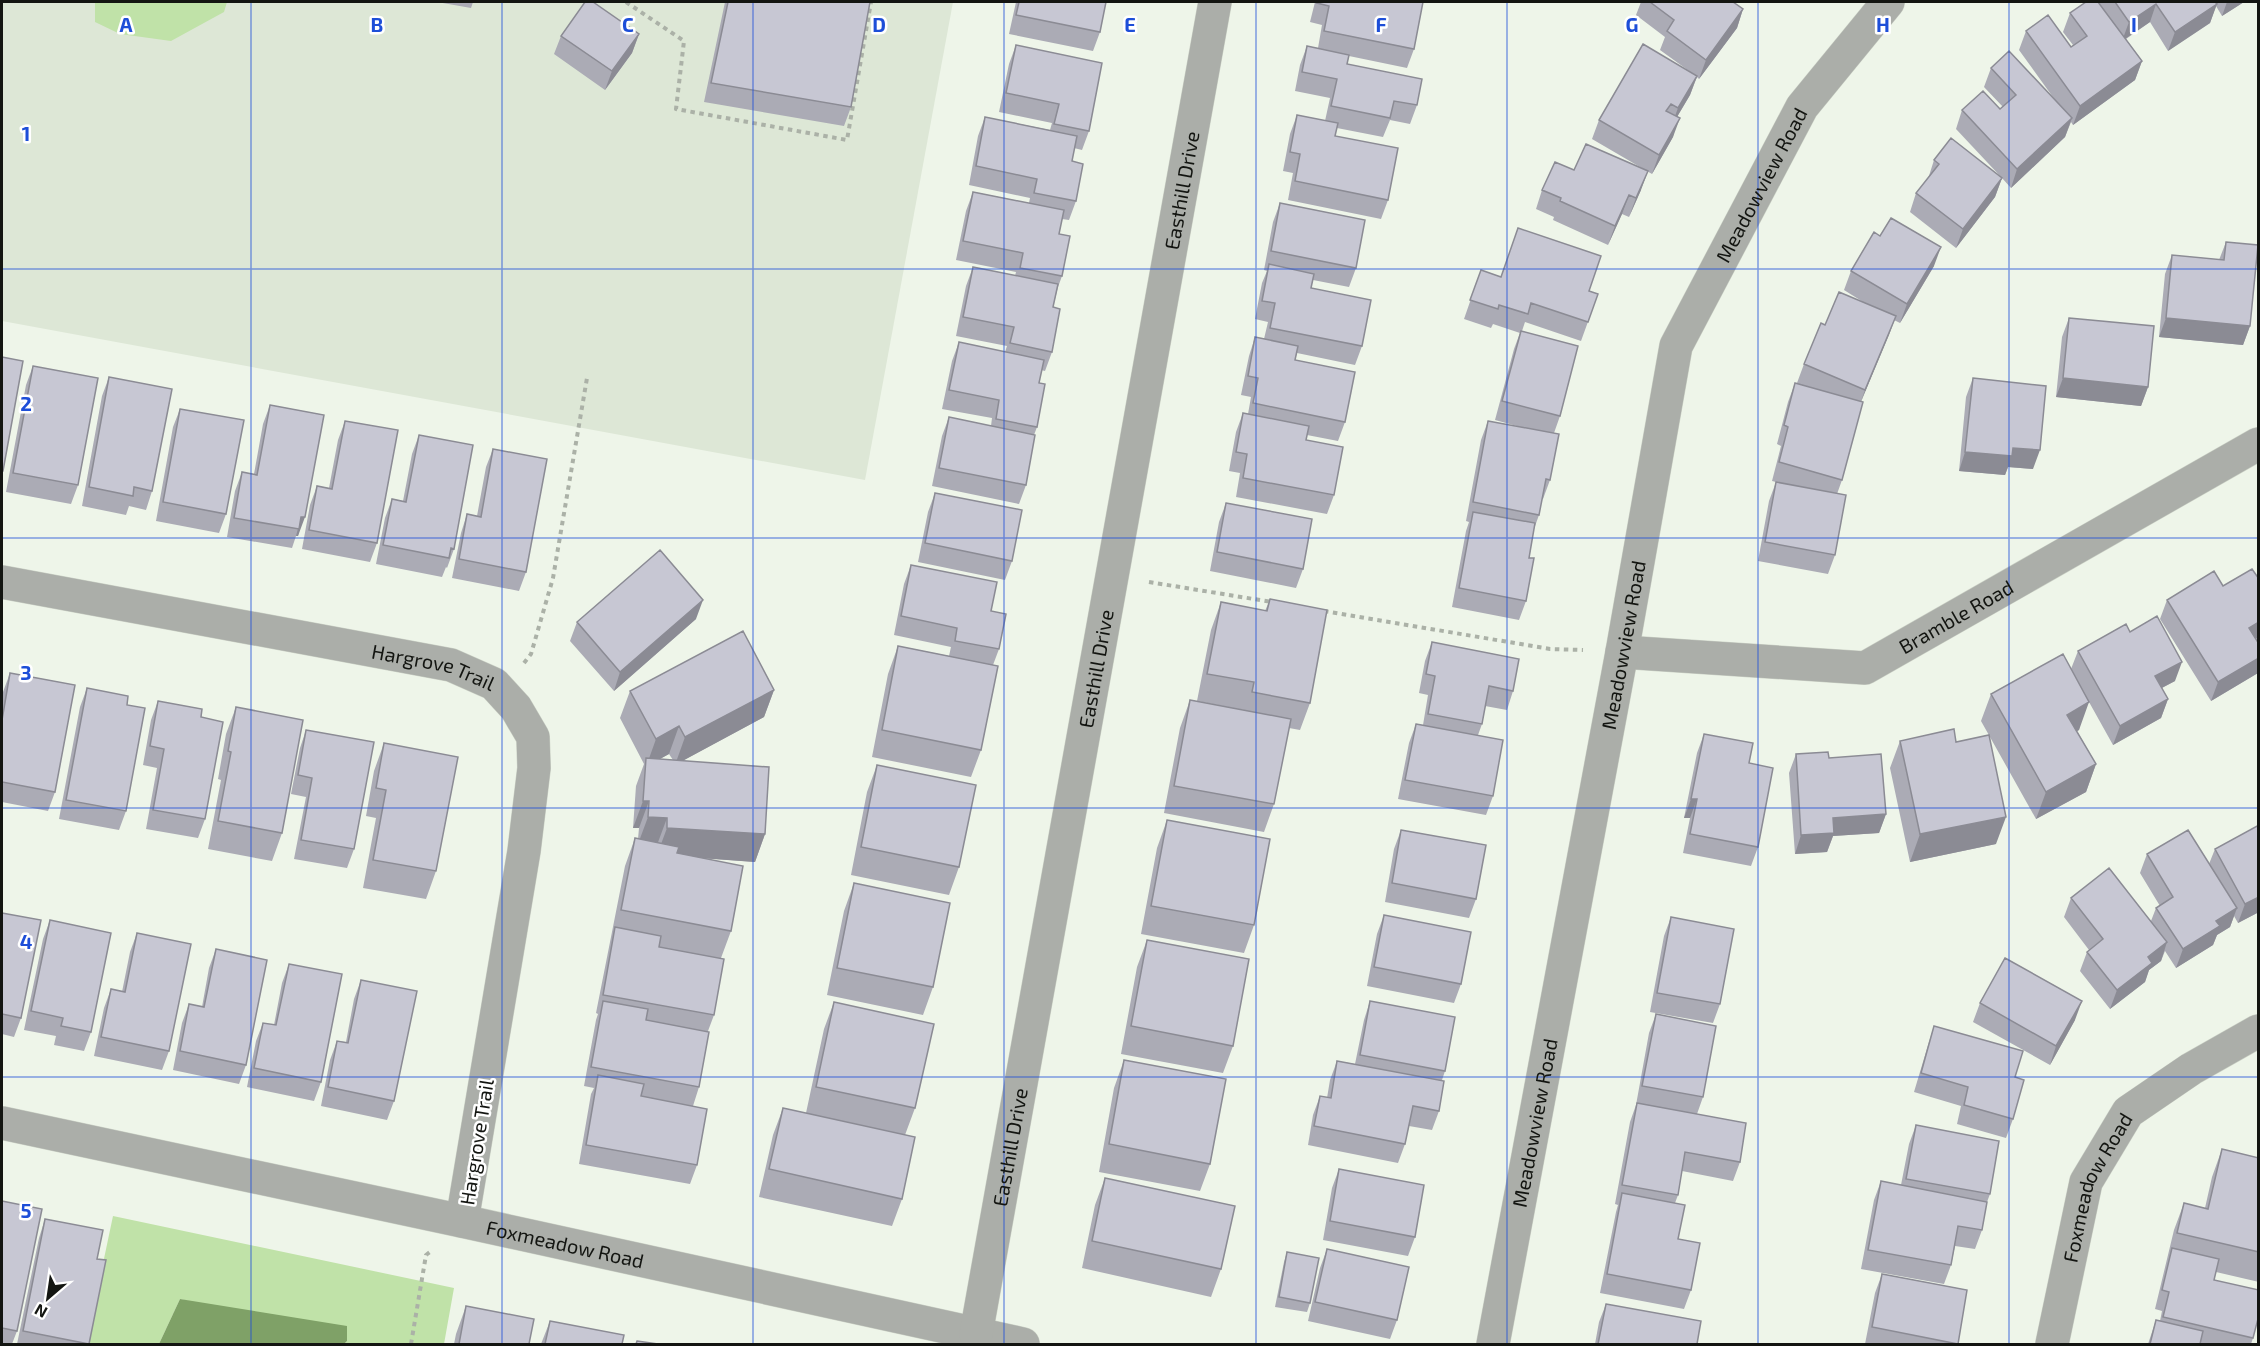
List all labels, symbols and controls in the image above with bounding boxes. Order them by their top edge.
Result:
text: A [119,12,133,36]
text: B [371,12,383,36]
text: C [622,12,634,36]
text: D [872,12,886,36]
text: E [1124,12,1136,36]
text: F [1375,12,1387,36]
text: G [1626,12,1638,36]
text: H [1876,12,1890,36]
text: I [2131,12,2137,36]
street label: Meadowview Road [1710,103,1812,266]
text: 1 [22,121,30,145]
street label: Easthill Drive [1159,129,1204,251]
text: 2 [20,391,32,415]
street label: Meadowview Road [1596,558,1650,732]
street label: Bramble Road [1894,574,2017,658]
street label: Easthill Drive [1073,607,1118,730]
street label: Hargrove Trail [370,639,499,695]
text: 3 [20,660,32,684]
text: 4 [20,929,33,953]
street label: Meadowview Road [1507,1036,1562,1209]
street label: Hargrove Trail [454,1077,498,1207]
street label: Easthill Drive [987,1086,1032,1208]
street label: Foxmeadow Road [2057,1108,2137,1265]
text: 5 [20,1198,32,1222]
street label: Foxmeadow Road [484,1215,646,1273]
north arrow [18,1268,78,1328]
text: N [31,1300,50,1323]

